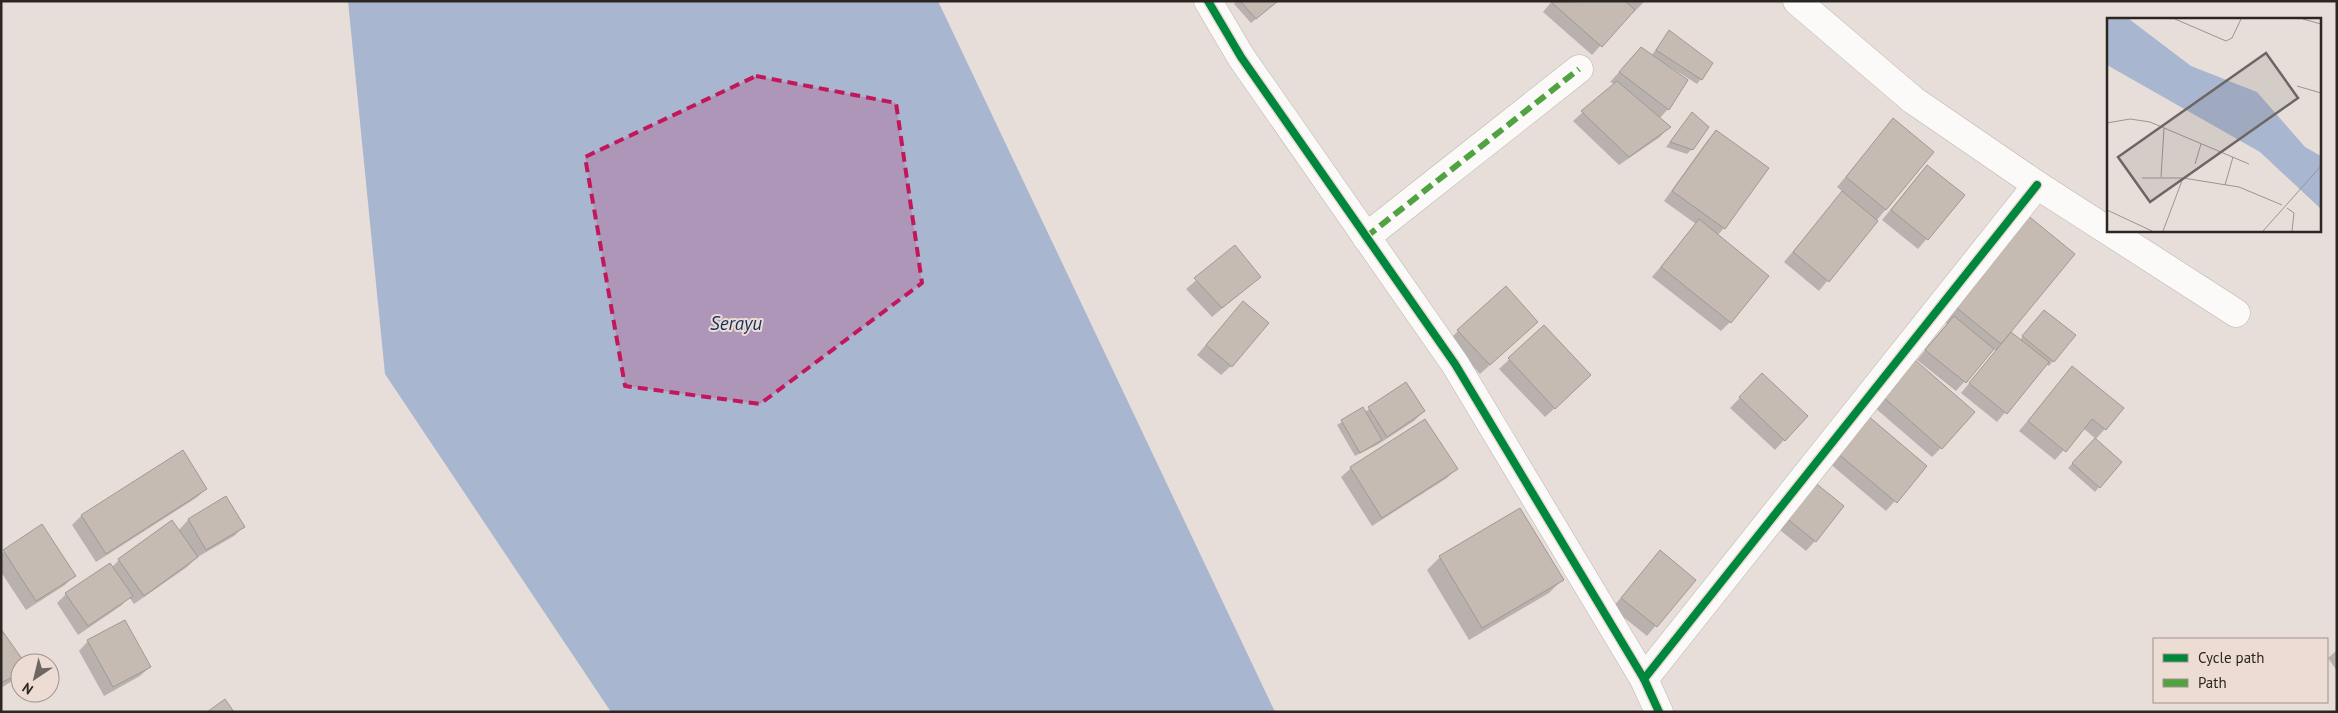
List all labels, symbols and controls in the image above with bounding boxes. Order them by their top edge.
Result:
inset map [2107,18,2320,231]
water label: Serayu [710,311,762,335]
legend [2153,638,2328,703]
text: Cycle path [2198,648,2264,667]
north arrow [10,653,60,703]
text: Path [2198,673,2227,692]
text: N [19,679,36,699]

